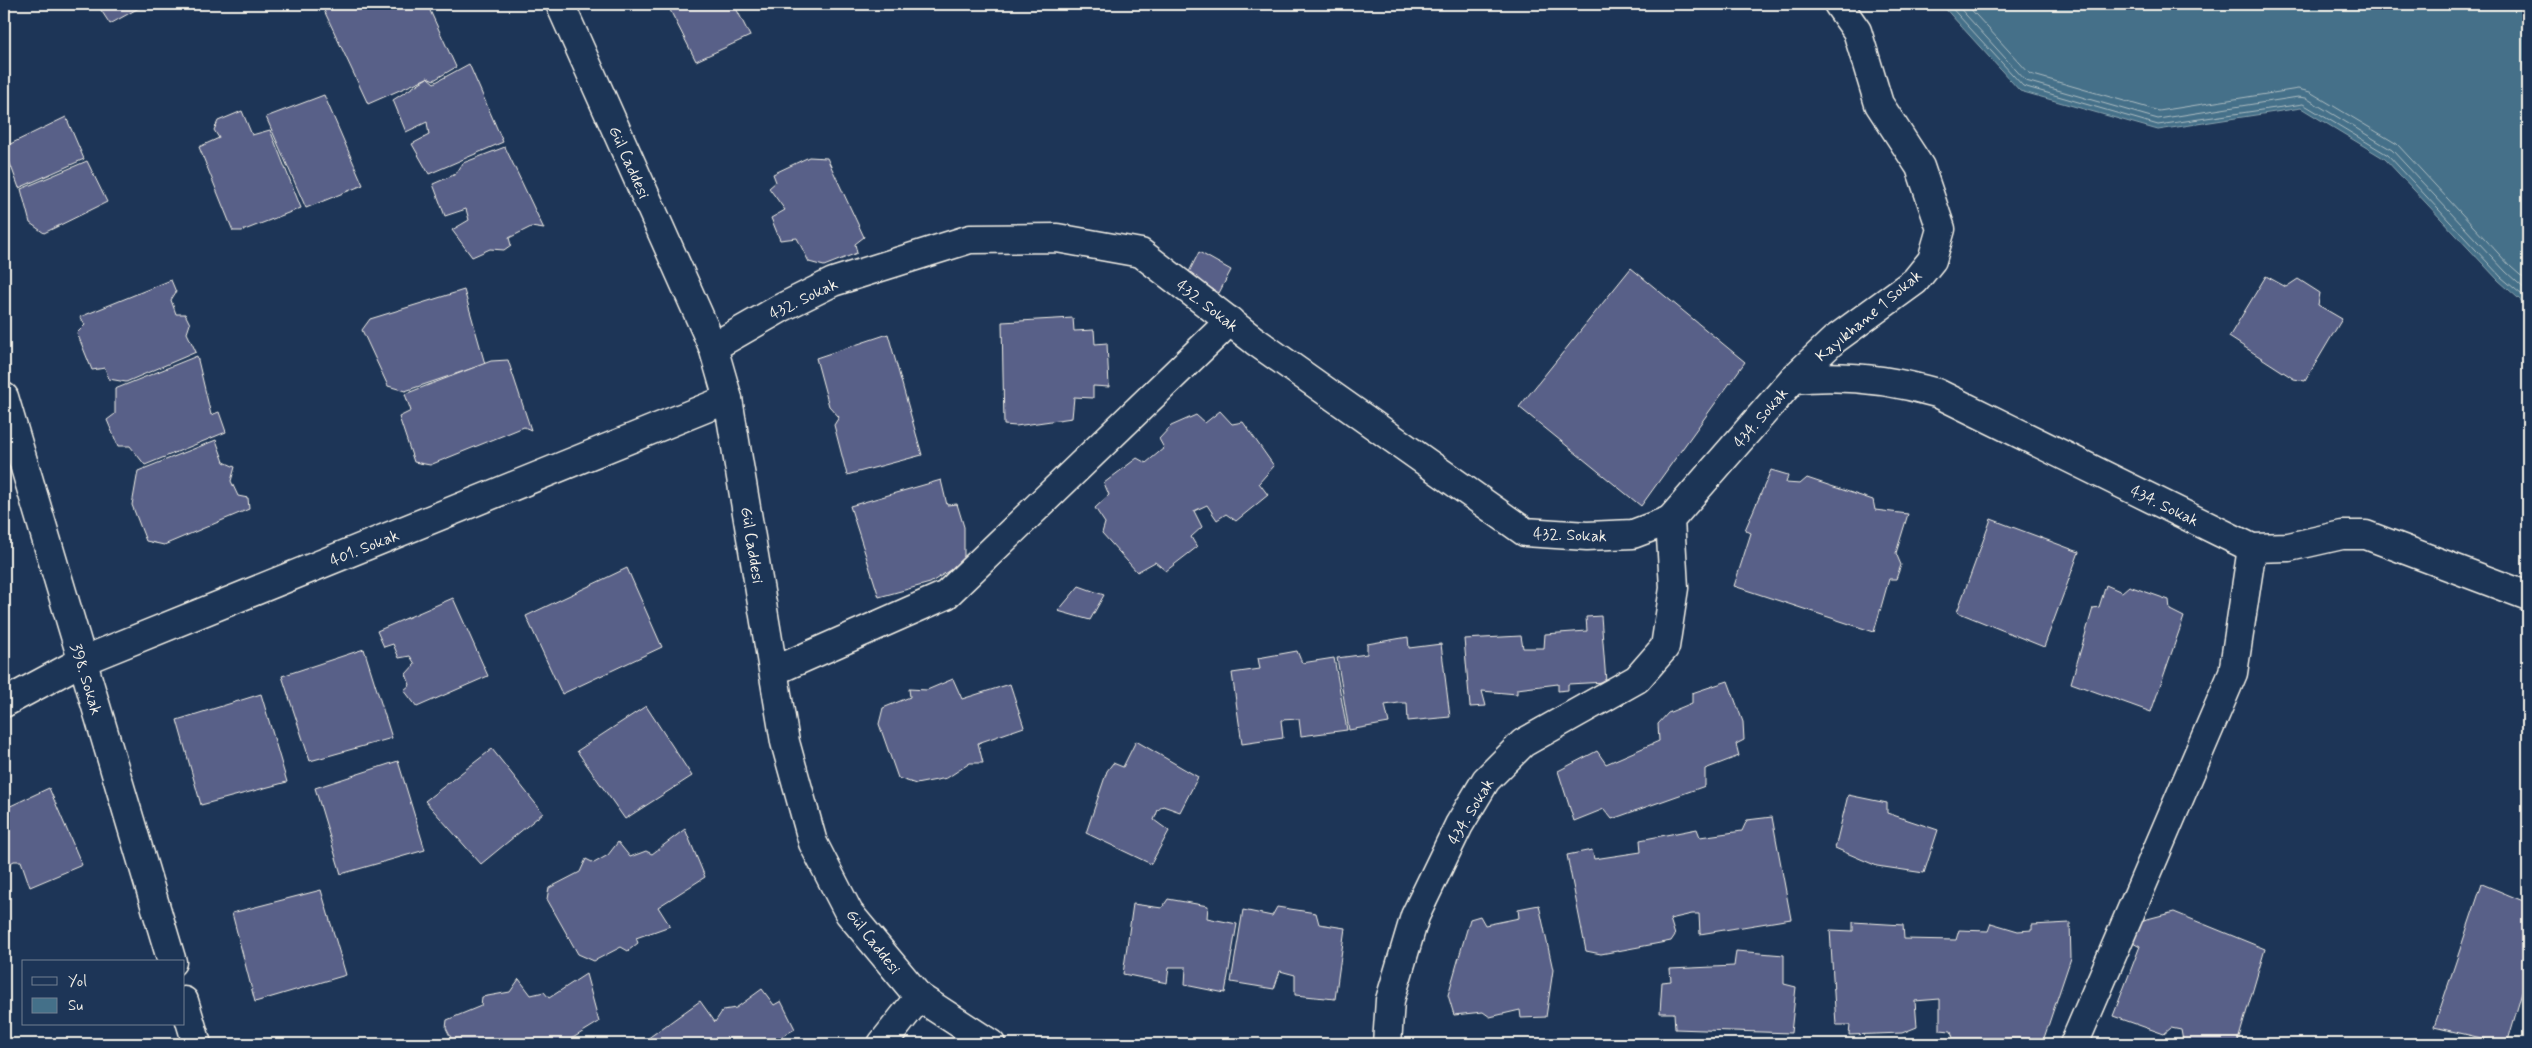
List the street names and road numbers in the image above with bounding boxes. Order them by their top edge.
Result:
street label: Gül Caddesi [603,123,654,202]
street label: Kayıkhane 1 Sokak [1811,265,1927,367]
street label: 432. Sokak [766,274,841,325]
street label: 432. Sokak [1172,275,1243,337]
street label: 434. Sokak [1729,383,1793,453]
street label: 434. Sokak [2127,481,2202,532]
street label: Gül Caddesi [735,505,768,585]
street label: 432. Sokak [1533,524,1607,547]
street label: 401. Sokak [327,525,402,572]
street label: 398. Sokak [65,641,106,718]
street label: 434. Sokak [1443,775,1499,849]
street label: Gül Caddesi [841,905,905,979]

